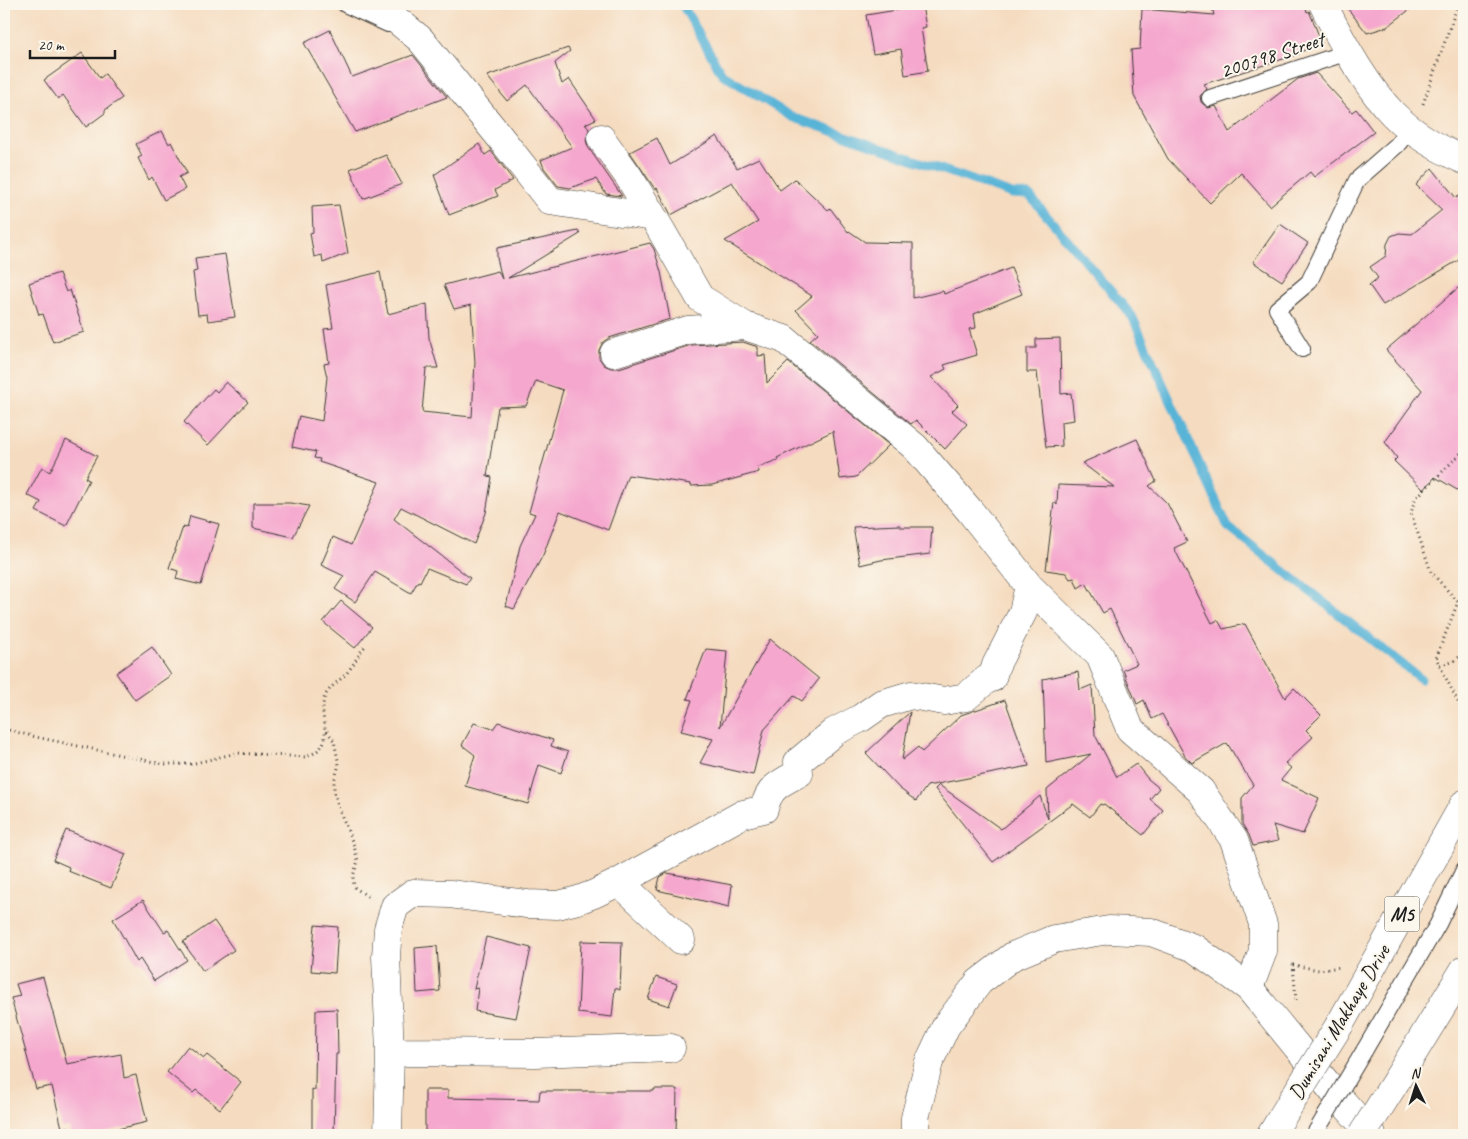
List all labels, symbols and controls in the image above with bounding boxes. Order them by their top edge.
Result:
street label: 200798 Street [1217,25,1330,84]
scale bar [30,28,115,60]
text: 20 m [38,36,65,55]
road number: M5 [1384,896,1420,932]
street label: Dumisani Makhaye Drive [1283,939,1396,1104]
north arrow [1390,1062,1440,1112]
text: N [1410,1065,1422,1082]

